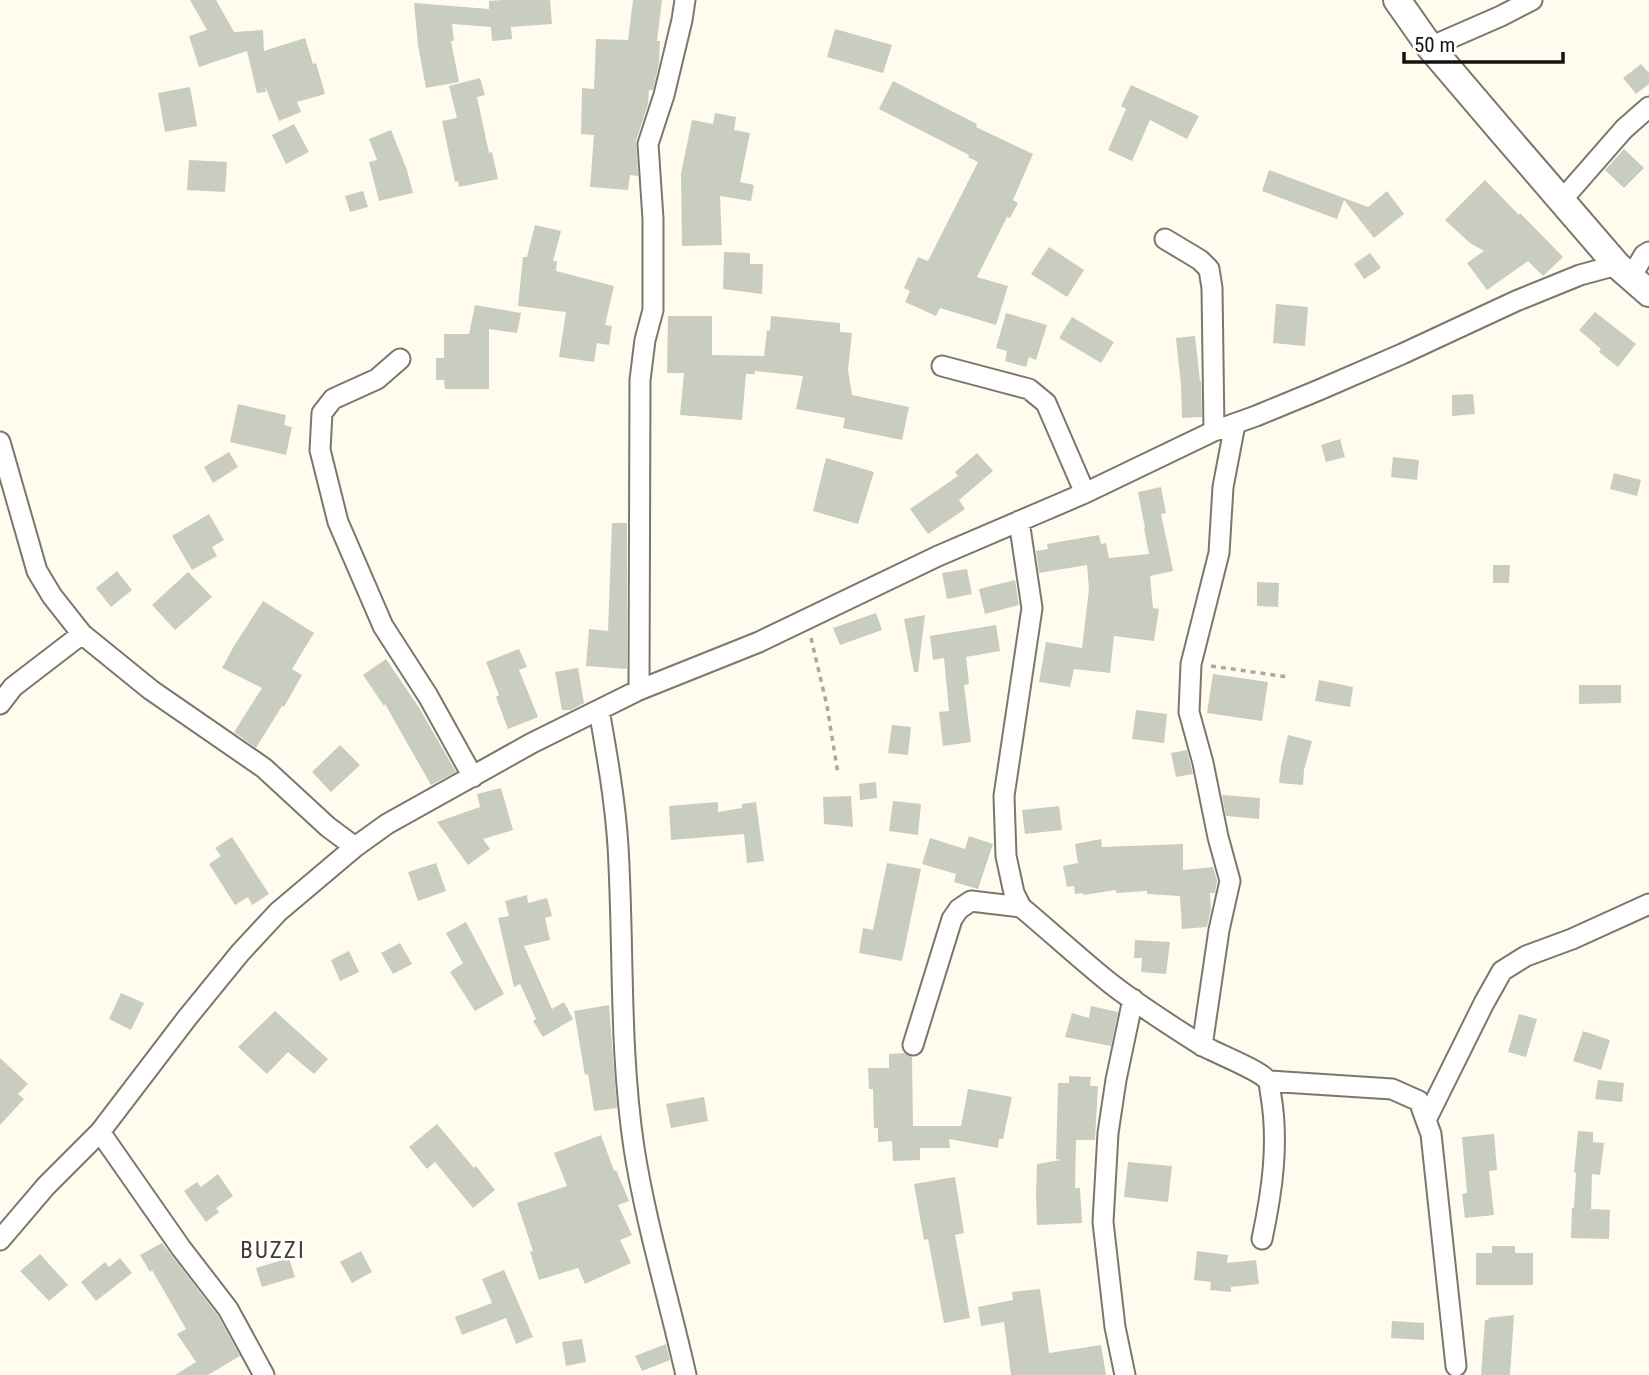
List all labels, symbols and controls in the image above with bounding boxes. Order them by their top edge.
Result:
scale bar [1404,21,1563,65]
text: 50 m [1414,33,1455,57]
district label: BUZZI [240,1237,306,1264]

